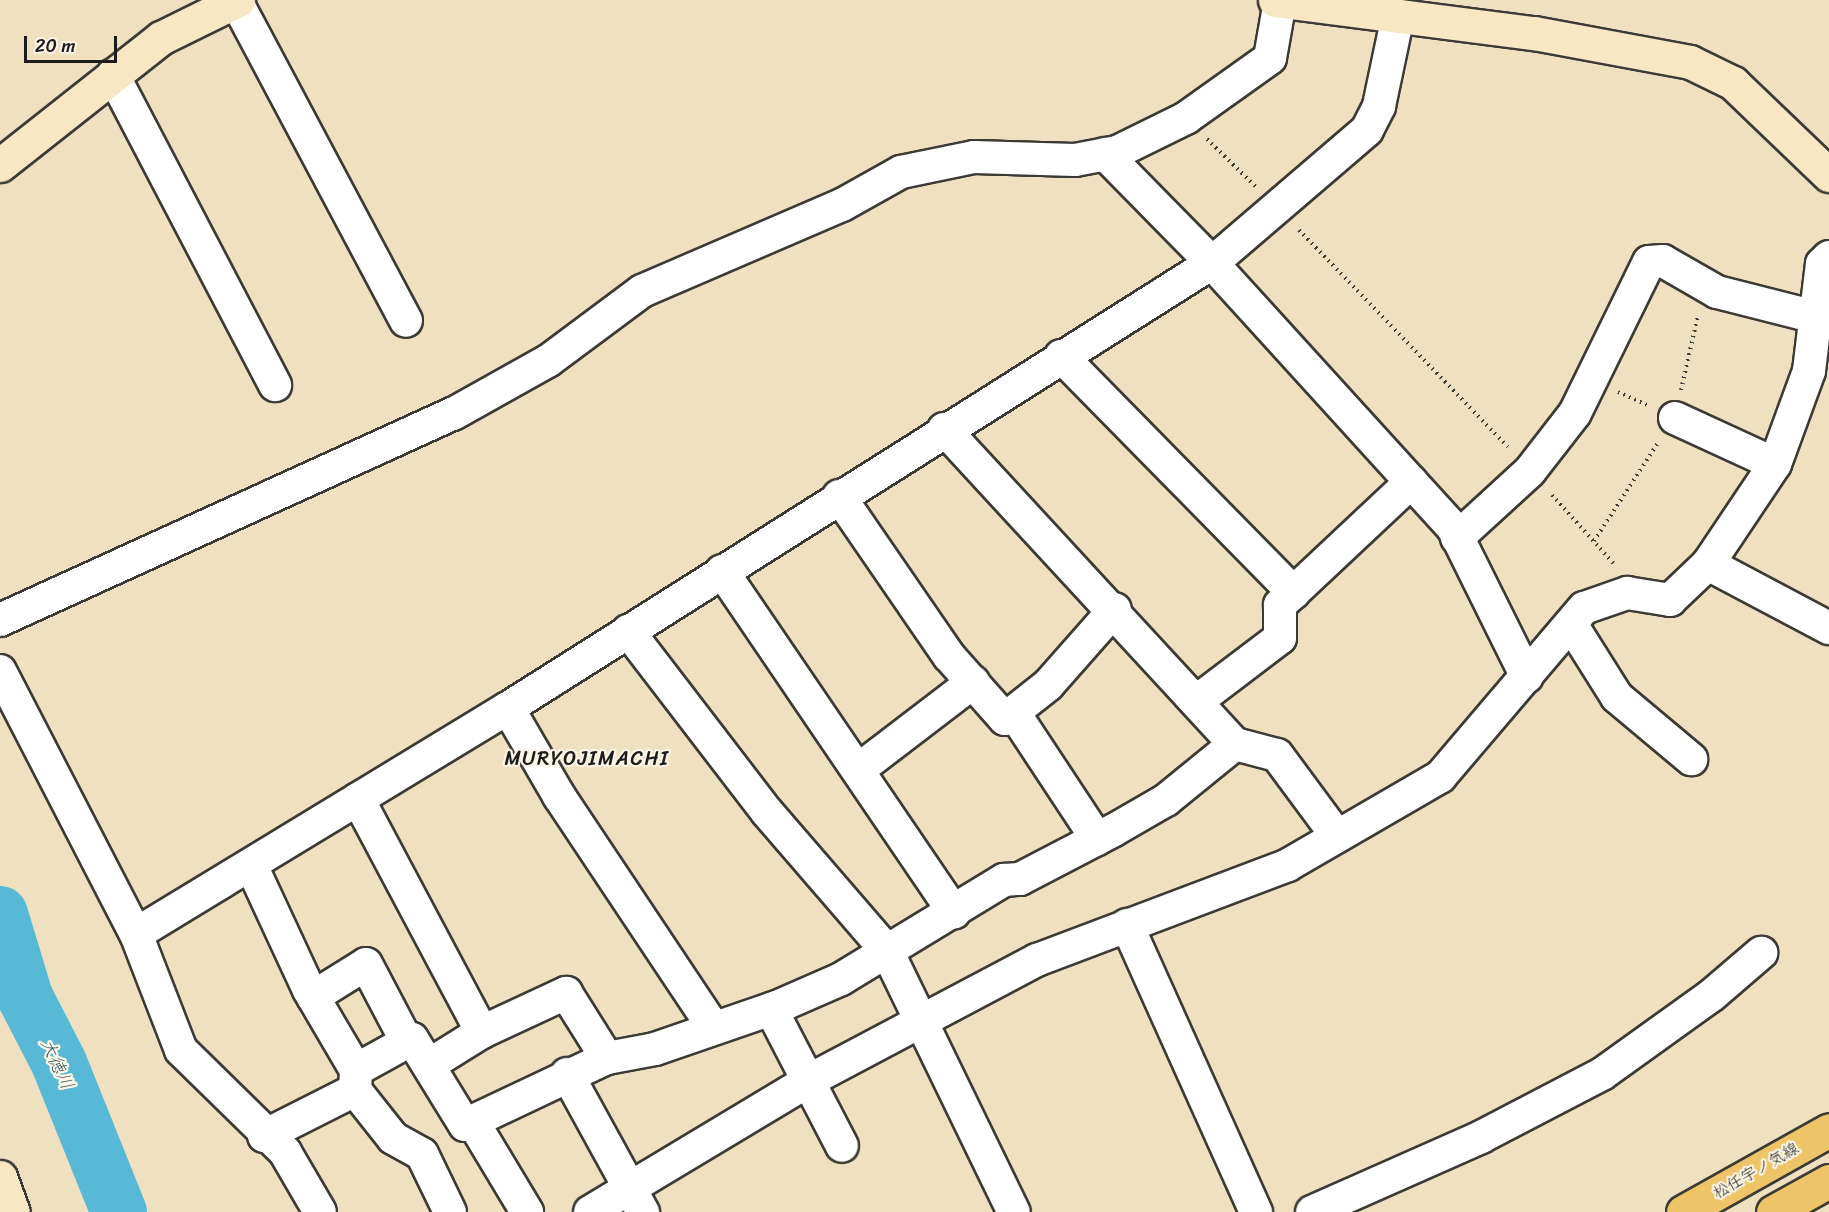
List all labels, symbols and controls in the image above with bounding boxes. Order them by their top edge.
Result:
scale bar [27,24,120,62]
text: 20 m [35,30,75,62]
district label: MURYOJIMACHI [506,746,668,770]
water label: 大徳川 [36,1035,78,1093]
street label: 松任宇ノ気線 [1710,1139,1802,1203]

